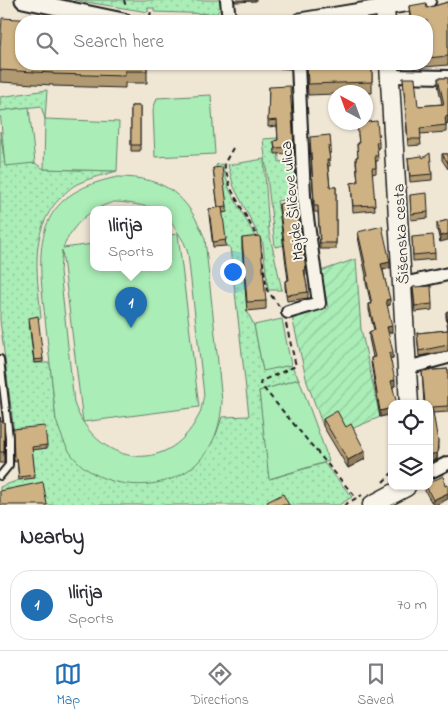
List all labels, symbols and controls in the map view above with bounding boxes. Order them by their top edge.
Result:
search box [15,15,433,70]
icon: search [33,29,61,57]
text: Search here [73,29,164,56]
north arrow [328,85,373,130]
street label: Majde Šilčeve ulica [275,140,311,262]
street label: Šišenska cesta [387,183,417,285]
popup [90,206,172,271]
text: Ilirija [108,213,143,240]
text: Sports [108,240,154,264]
your location [220,259,246,285]
pin: 1 [115,287,147,328]
map controls [388,400,433,490]
button: locate [388,400,433,445]
button: layers [388,445,433,490]
text: Nearby [20,523,84,553]
text: Ilirija [68,580,102,607]
text: 1 [34,593,40,617]
text: 70 m [397,593,427,617]
text: Sports [68,607,114,631]
tab: Map [54,660,82,711]
tab: Directions [191,660,249,711]
tab: Saved [357,660,394,711]

